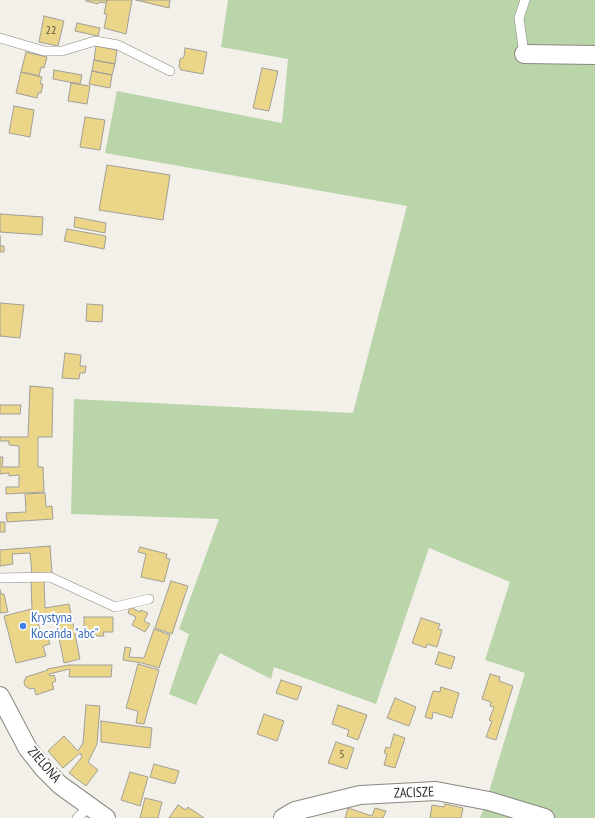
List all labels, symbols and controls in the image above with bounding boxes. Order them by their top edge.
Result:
house number: 22 [46,24,56,38]
place label: Krystyna Kocańda "abc" [31,610,99,642]
marker: Krystyna Kocańda "abc" [18,621,28,631]
street label: ZIELONA [24,744,64,786]
house number: 5 [339,748,345,762]
street label: ZACISZE [394,784,434,802]

